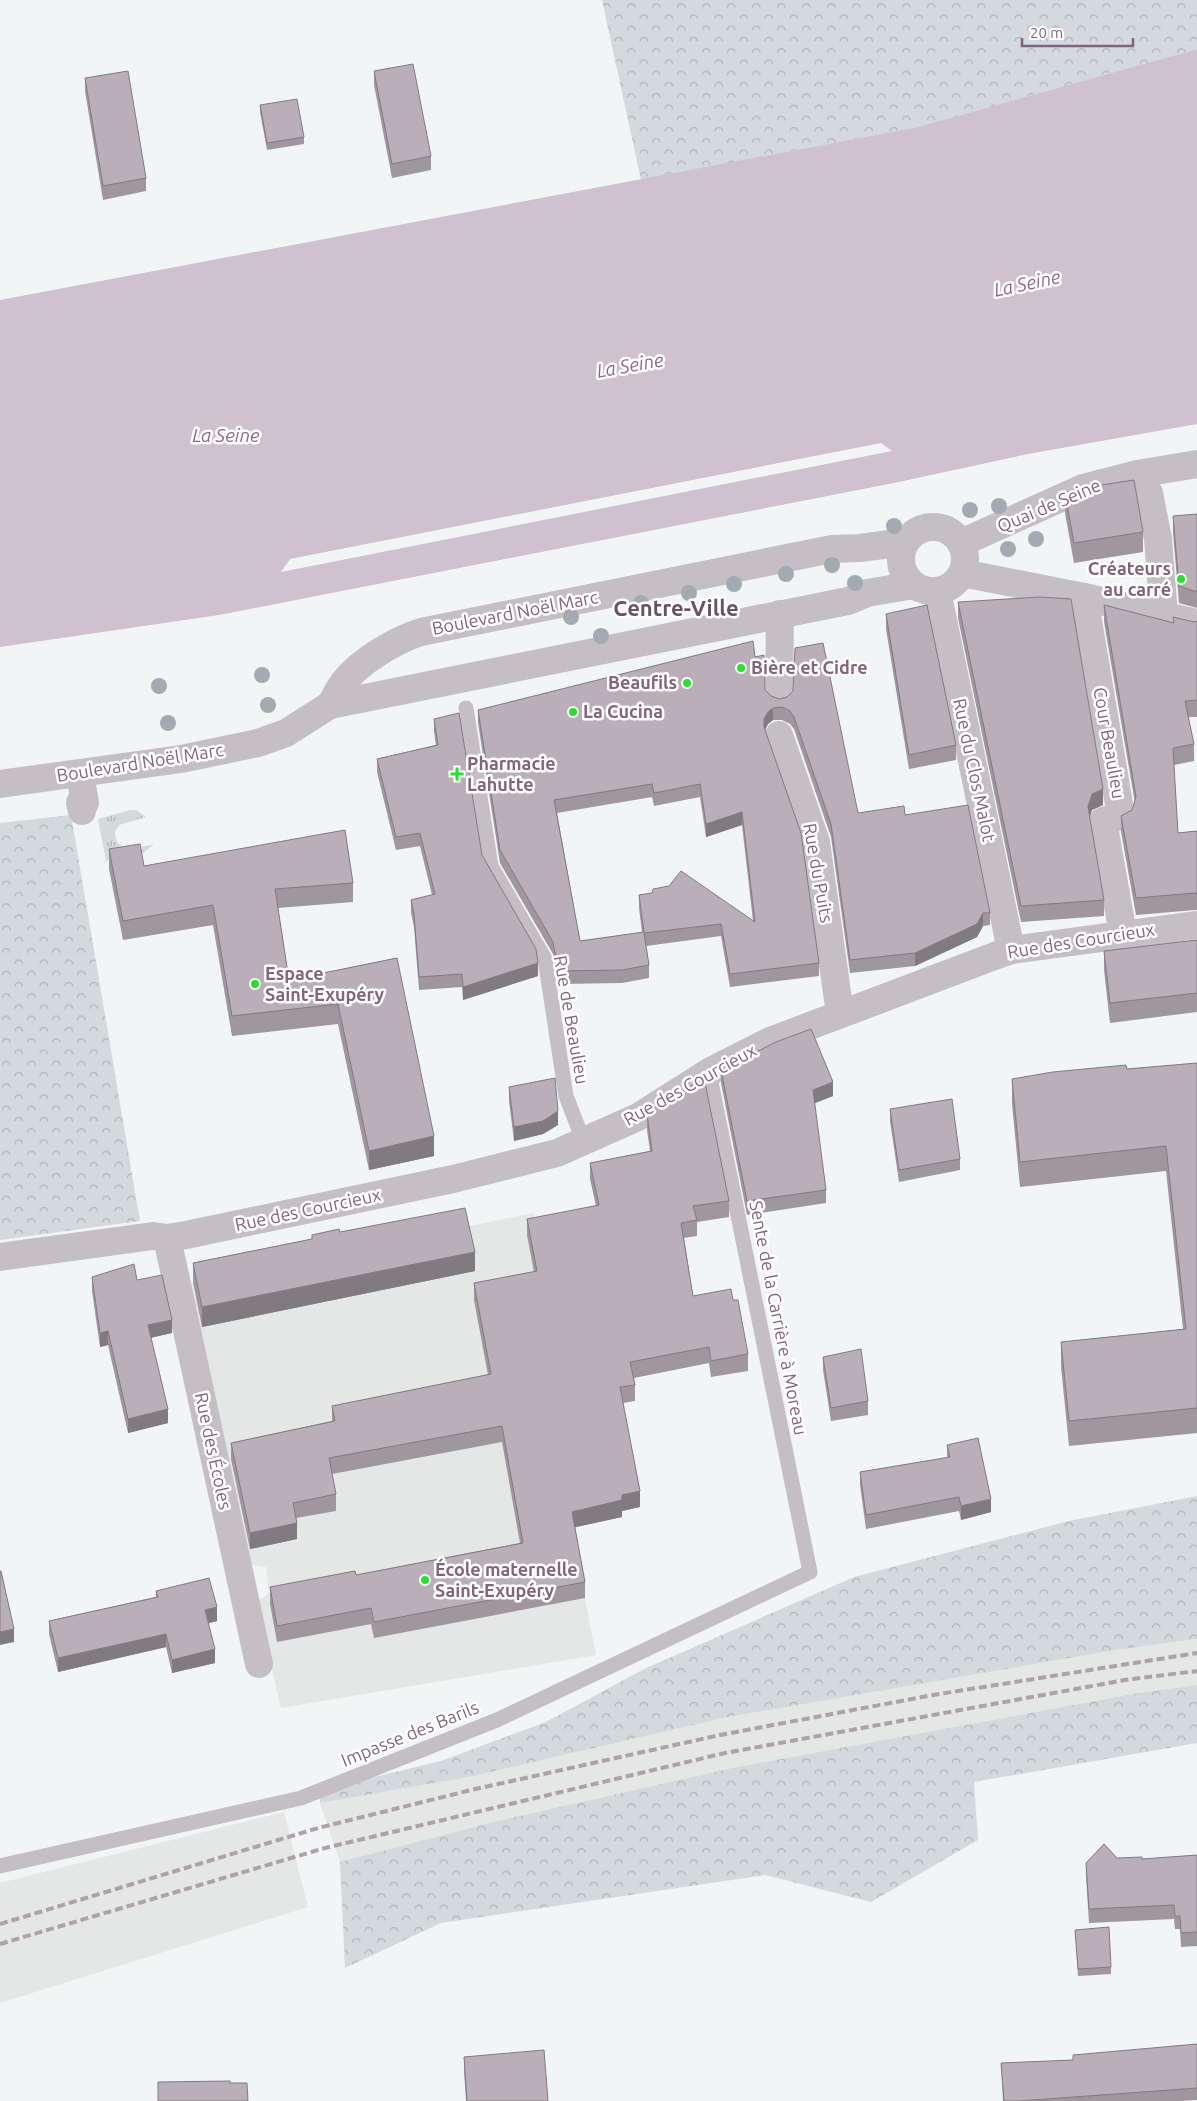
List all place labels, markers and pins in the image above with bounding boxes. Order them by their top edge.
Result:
place label: Créateurs au carré [1088,558,1171,599]
marker: Créateurs au carré [1175,573,1187,585]
place label: Bière et Cidre [751,657,868,677]
marker: Bière et Cidre [735,662,747,674]
place label: Beaufils [608,672,677,692]
marker: Beaufils [681,677,693,689]
place label: La Cucina [583,701,663,721]
marker: La Cucina [567,706,579,718]
place label: Pharmacie Lahutte [467,753,556,794]
marker: Pharmacie Lahutte [451,768,463,780]
place label: Espace Saint-Exupéry [265,963,384,1004]
marker: Espace Saint-Exupéry [249,978,261,990]
place label: École maternelle Saint-Exupéry [435,1558,578,1600]
marker: École maternelle Saint-Exupéry [419,1574,431,1586]

